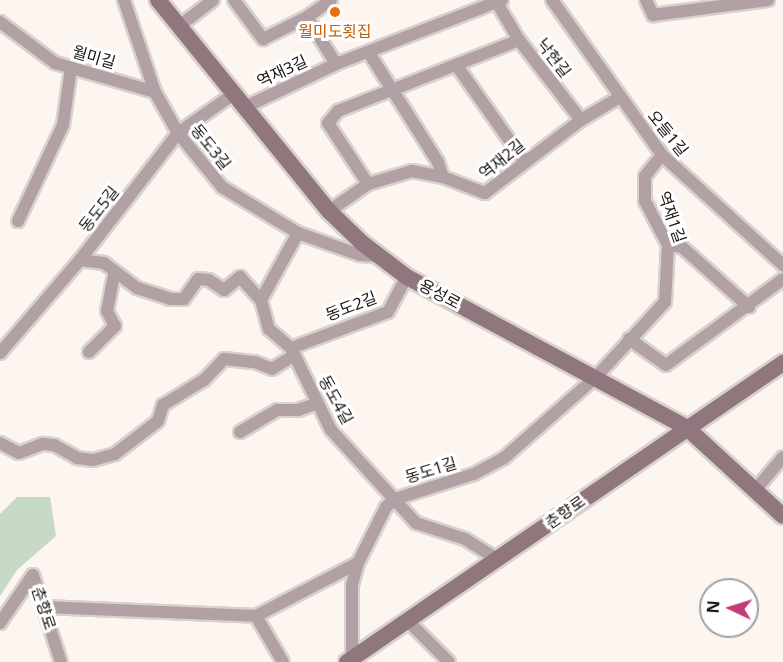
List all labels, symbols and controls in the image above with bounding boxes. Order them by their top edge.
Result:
marker: 월미도횟집 [328,5,342,19]
place label: 월미도횟집 [298,21,372,41]
street label: 낙현길 [533,35,575,81]
street label: 월미길 [70,42,118,72]
street label: 역재3길 [254,51,310,91]
street label: 오들1길 [644,106,692,160]
street label: 동도3길 [187,120,235,174]
street label: 역재2길 [475,135,529,183]
street label: 동도5길 [75,182,123,236]
street label: 역재1길 [654,189,690,245]
street label: 용성로 [416,275,464,313]
street label: 동도2길 [323,287,379,325]
street label: 동도4길 [315,372,357,428]
street label: 동도1길 [403,453,459,487]
street label: 춘향로 [541,491,589,533]
north arrow [699,578,759,638]
street label: 춘향로 [28,584,60,632]
text: N [702,600,724,614]

